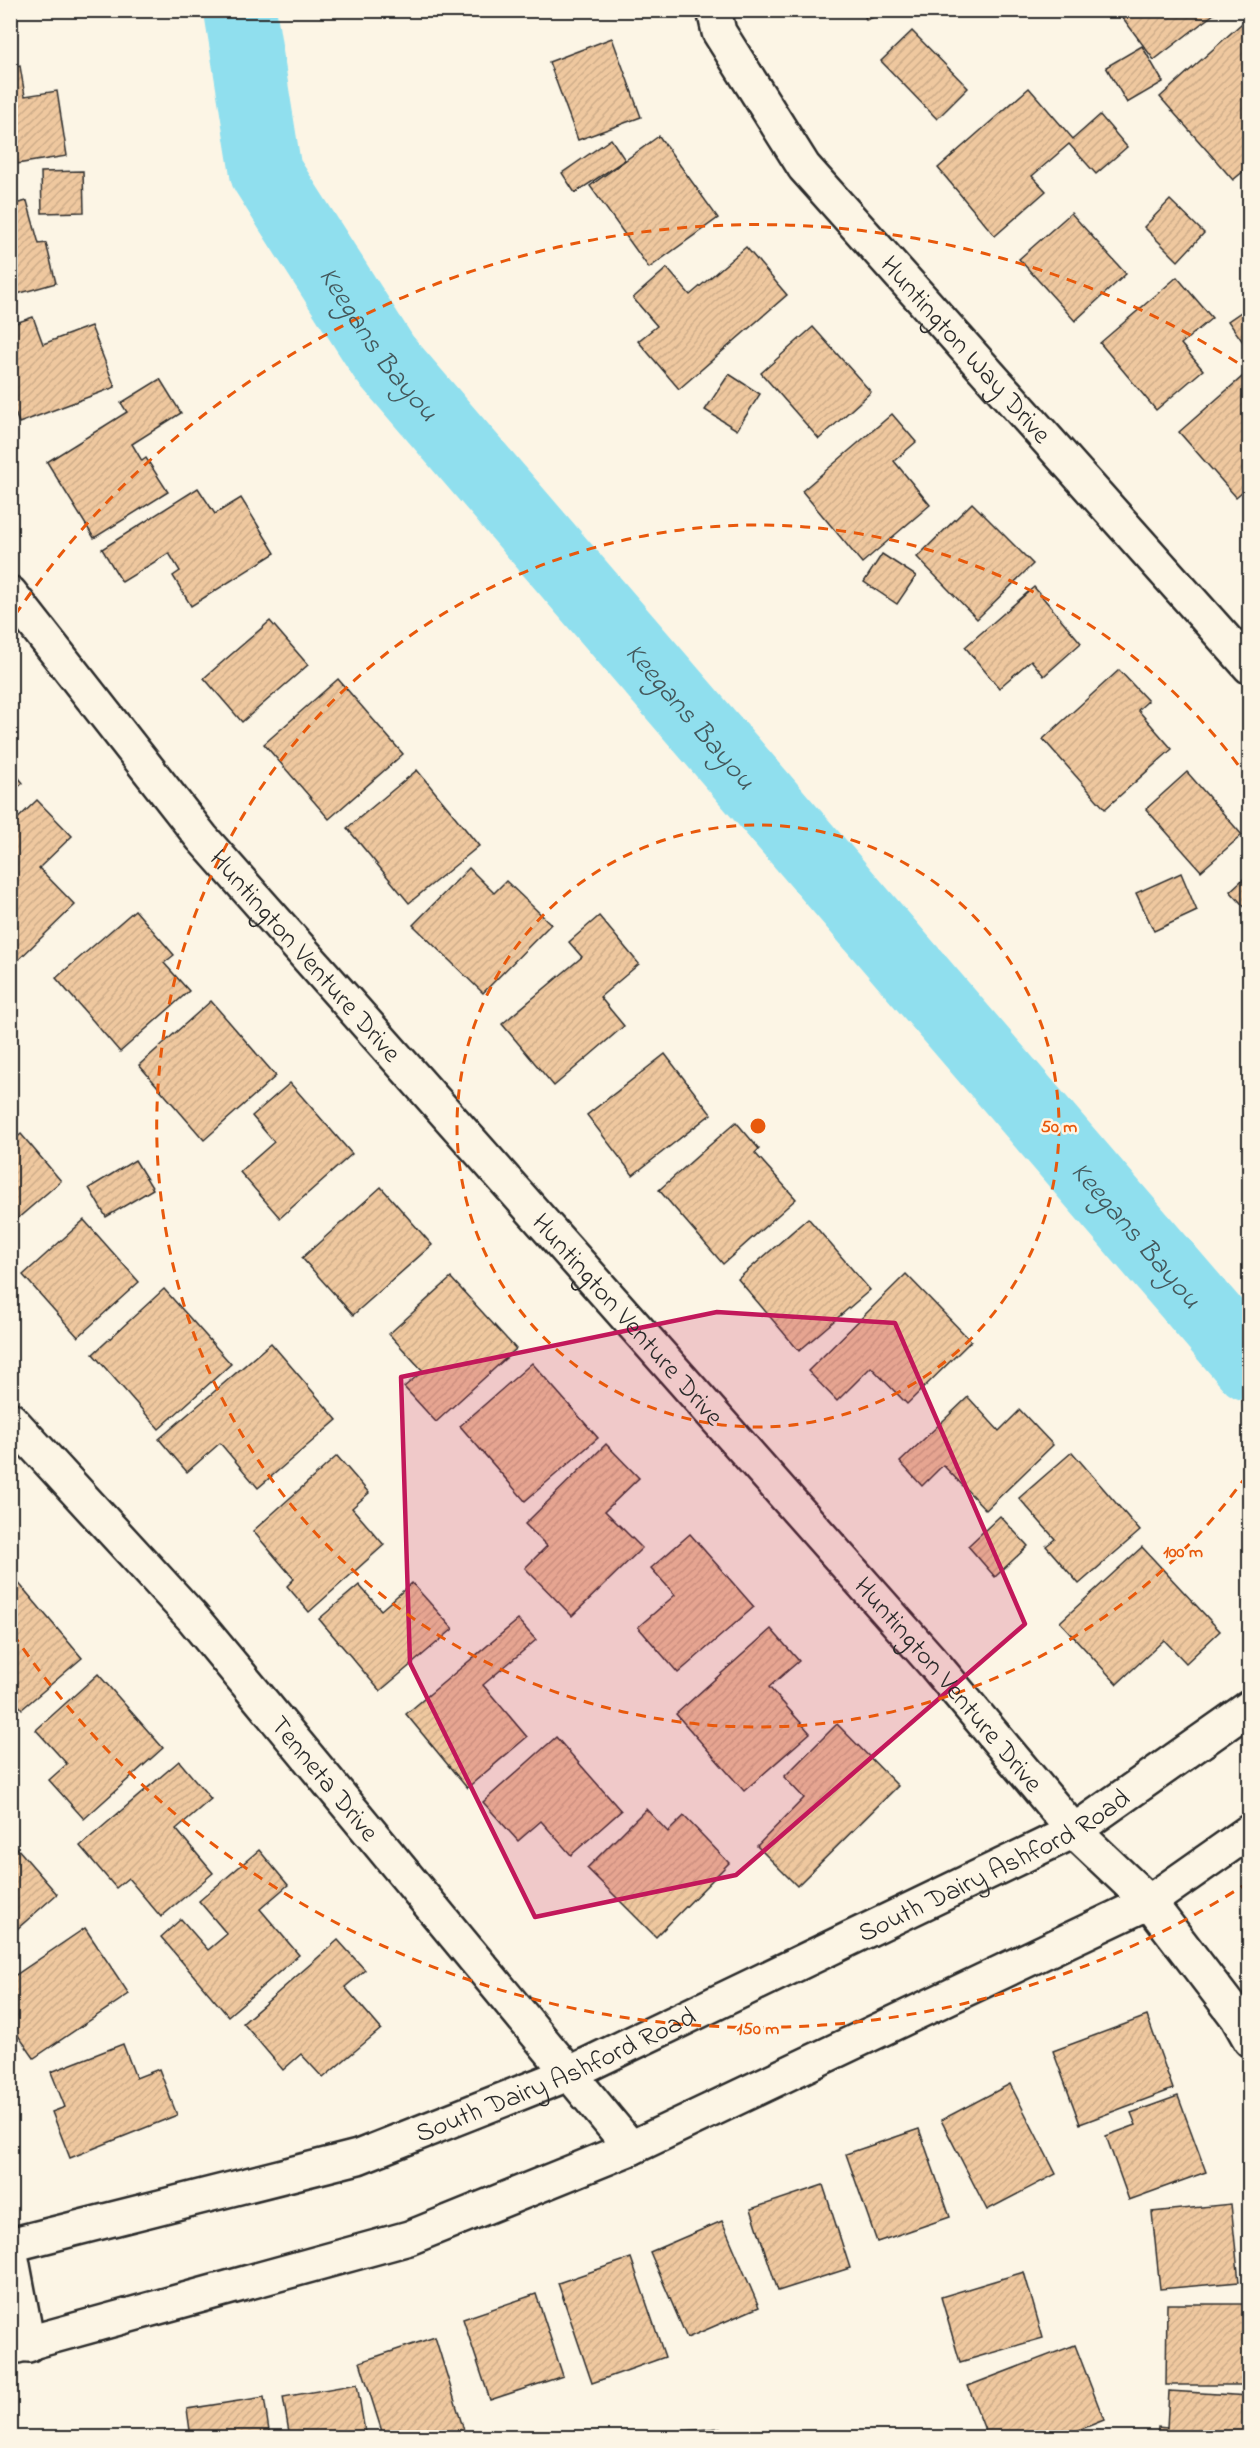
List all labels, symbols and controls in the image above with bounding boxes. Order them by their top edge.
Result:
street label: Huntington Way Drive [870,248,1060,454]
water label: Keegans Bayou [307,260,447,432]
water label: Keegans Bayou [614,635,764,800]
street label: Huntington Venture Drive [199,842,410,1073]
text: 50 m [1041,1115,1077,1141]
centre of rings [748,1116,768,1136]
water label: Keegans Bayou [1060,1154,1210,1319]
street label: Huntington Venture Drive [521,1205,732,1436]
text: 100 m [1163,1540,1203,1566]
street label: Huntington Venture Drive [844,1569,1051,1803]
street label: Tenneta Drive [259,1708,388,1852]
street label: South Dairy Ashford Road [852,1780,1139,1954]
street label: South Dairy Ashford Road [410,1998,703,2154]
text: 150 m [737,2017,779,2043]

